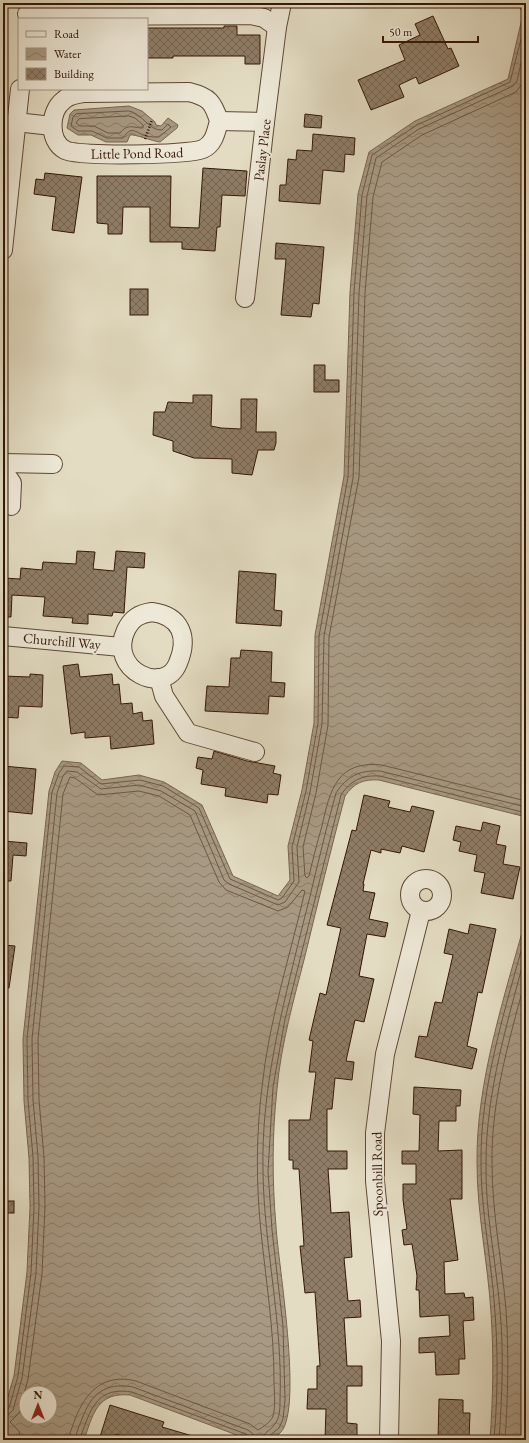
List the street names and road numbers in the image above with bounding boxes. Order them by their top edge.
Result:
street label: Paslay Place [249,117,275,182]
street label: Little Pond Road [91,143,184,163]
street label: Churchill Way [22,629,103,653]
street label: Spoonbill Road [367,1131,387,1216]

